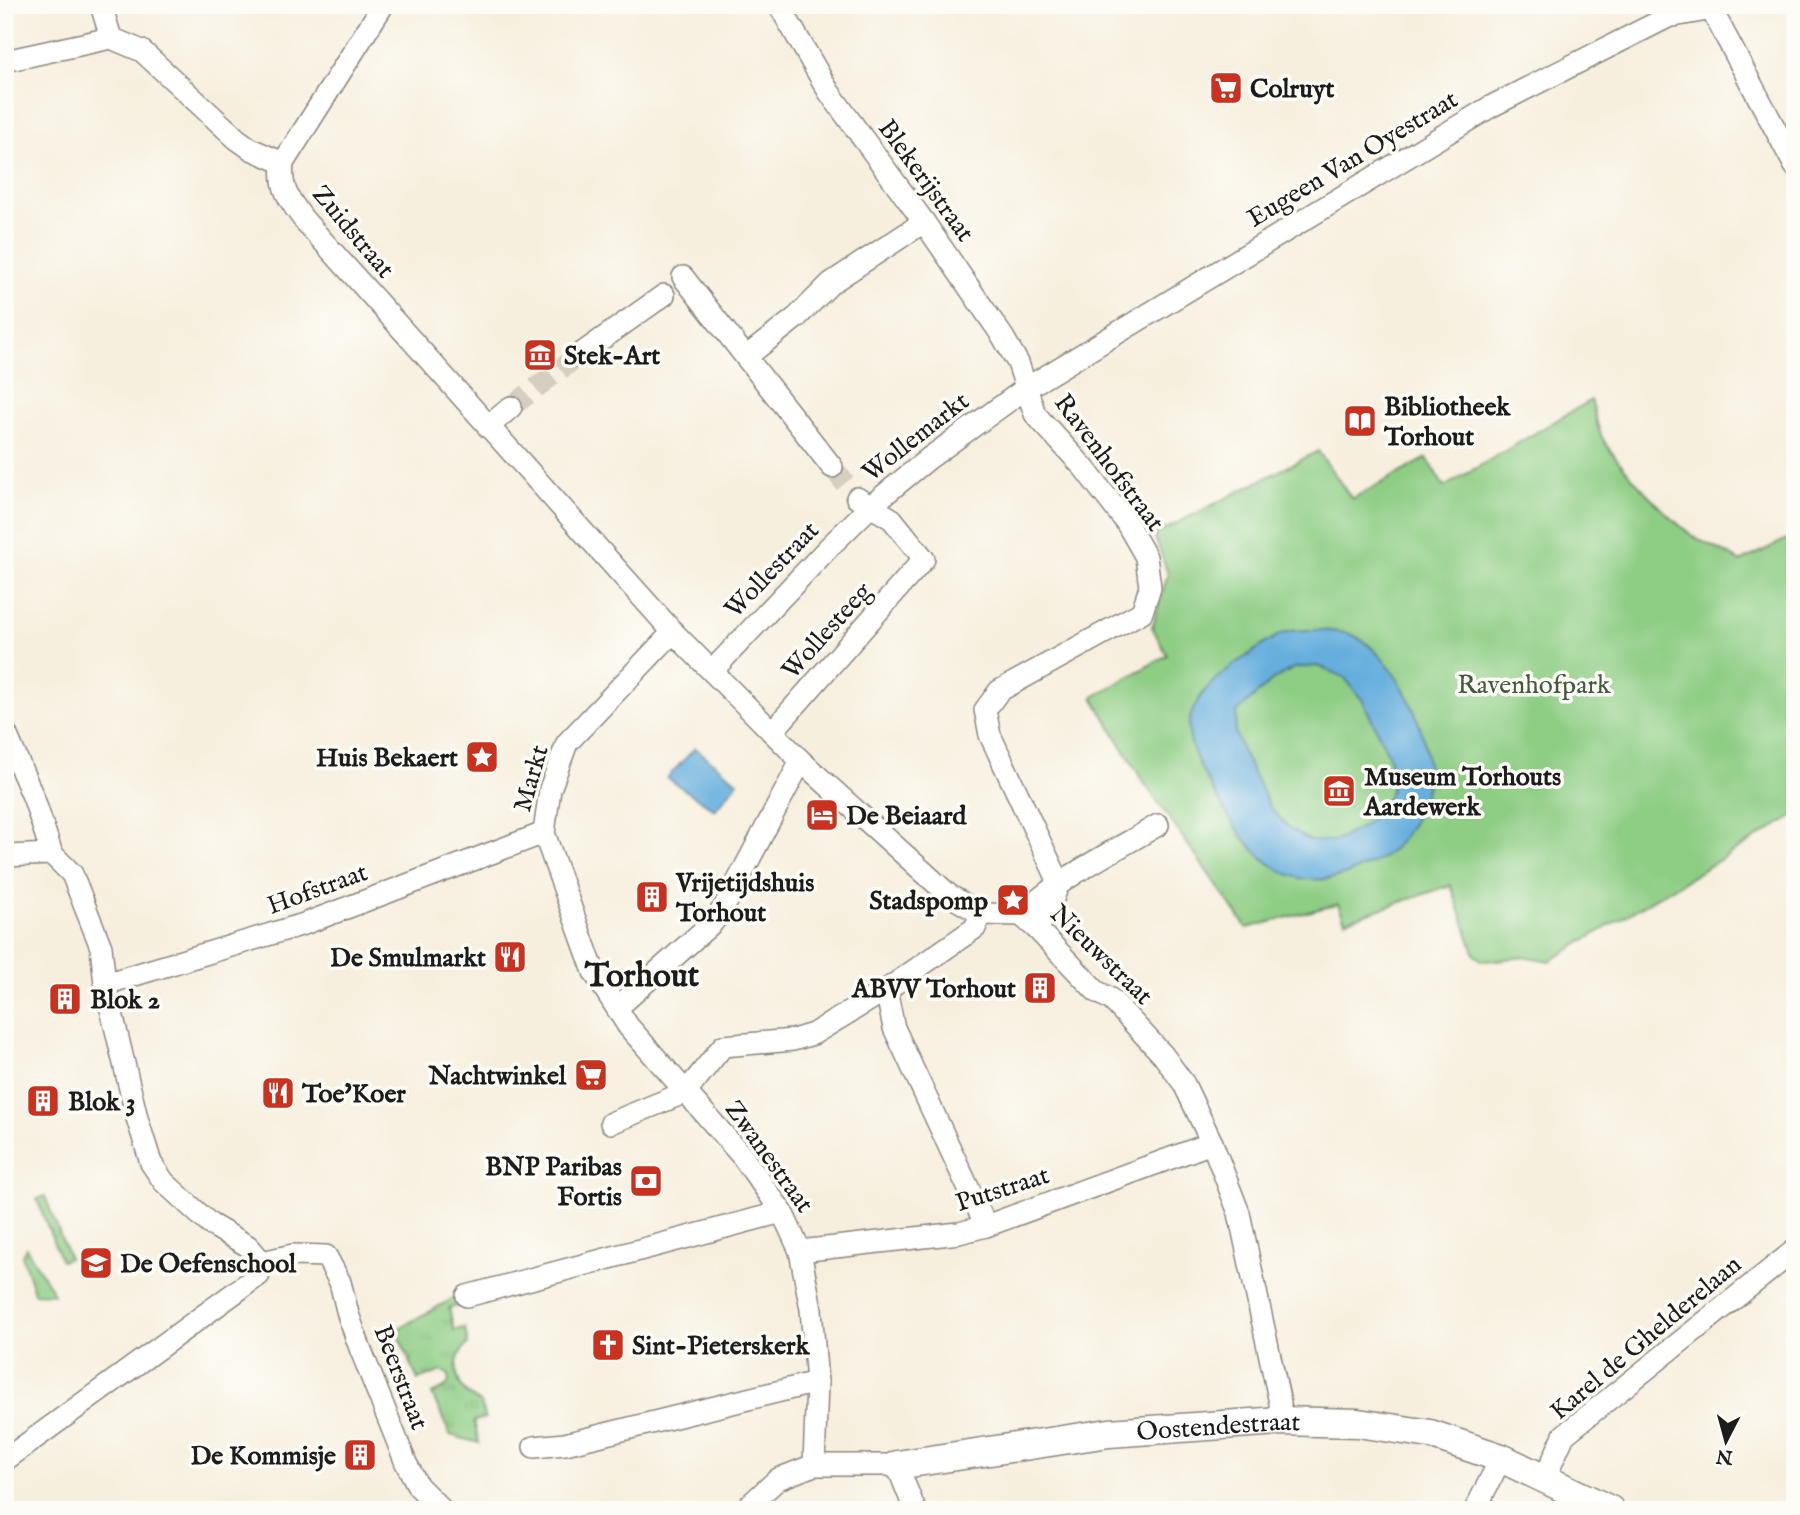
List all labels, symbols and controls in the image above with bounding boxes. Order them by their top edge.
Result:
supermarket icon: Colruyt [1207,69,1245,107]
place label: Colruyt [1250,73,1334,106]
street label: Eugeen Van Oyestraat [1241,83,1464,235]
street label: Blekerijstraat [870,113,981,249]
street label: Zuidstraat [304,179,401,285]
museum icon: Stek-Art [521,336,559,374]
place label: Stek-Art [564,340,660,373]
street label: Wollemarkt [856,385,976,489]
street label: Ravenhofstraat [1046,388,1171,538]
place label: Bibliotheek Torhout [1383,391,1511,454]
library icon: Bibliotheek Torhout [1341,402,1379,440]
street label: Wollestraat [718,515,827,626]
street label: Wollesteeg [775,575,880,686]
park label: Ravenhofpark [1457,669,1612,702]
place icon: Huis Bekaert [463,738,501,776]
street label: Markt [506,741,557,816]
place label: Huis Bekaert [316,742,458,775]
place label: Museum Torhouts Aardewerk [1363,761,1561,824]
museum icon: Museum Torhouts Aardewerk [1320,772,1358,810]
hotel icon: De Beiaard [803,796,841,834]
place label: De Beiaard [846,800,968,833]
street label: Hofstraat [263,856,372,923]
place label: Vrijetijdshuis Torhout [675,867,814,930]
building icon: Vrijetijdshuis Torhout [633,878,671,916]
place icon: Stadspomp [994,881,1032,919]
place label: Stadspomp [869,885,988,918]
street label: Nieuwstraat [1043,898,1159,1012]
restaurant icon: De Smulmarkt [491,938,529,976]
place label: De Smulmarkt [330,942,486,975]
district label: Torhout [584,956,700,998]
building icon: ABVV Torhout [1021,969,1059,1007]
place label: ABVV Torhout [851,973,1016,1006]
building icon: Blok 2 [46,980,84,1018]
place label: Blok 2 [90,984,160,1017]
supermarket icon: Nachtwinkel [572,1056,610,1094]
place label: Nachtwinkel [427,1060,567,1093]
restaurant icon: Toe'Koer [259,1074,297,1112]
place label: Toe'Koer [301,1078,406,1111]
building icon: Blok 3 [24,1082,62,1120]
place label: Blok 3 [68,1086,135,1119]
street label: Zwanestraat [717,1094,821,1220]
place label: BNP Paribas Fortis [485,1151,622,1214]
street label: Putstraat [951,1159,1053,1220]
bank icon: BNP Paribas Fortis [627,1162,665,1200]
school or university icon: De Oefenschool [77,1244,115,1282]
place label: De Oefenschool [120,1248,297,1281]
street label: Karel de Ghelderelaan [1543,1248,1749,1428]
street label: Beerstraat [366,1320,436,1435]
church icon: Sint-Pieterskerk [589,1326,627,1364]
place label: Sint-Pieterskerk [632,1330,811,1363]
street label: Oostendestraat [1135,1406,1301,1449]
north arrow [1692,1406,1762,1476]
building icon: De Kommisje [341,1436,379,1474]
place label: De Kommisje [190,1440,336,1473]
text: N [1714,1443,1735,1469]

